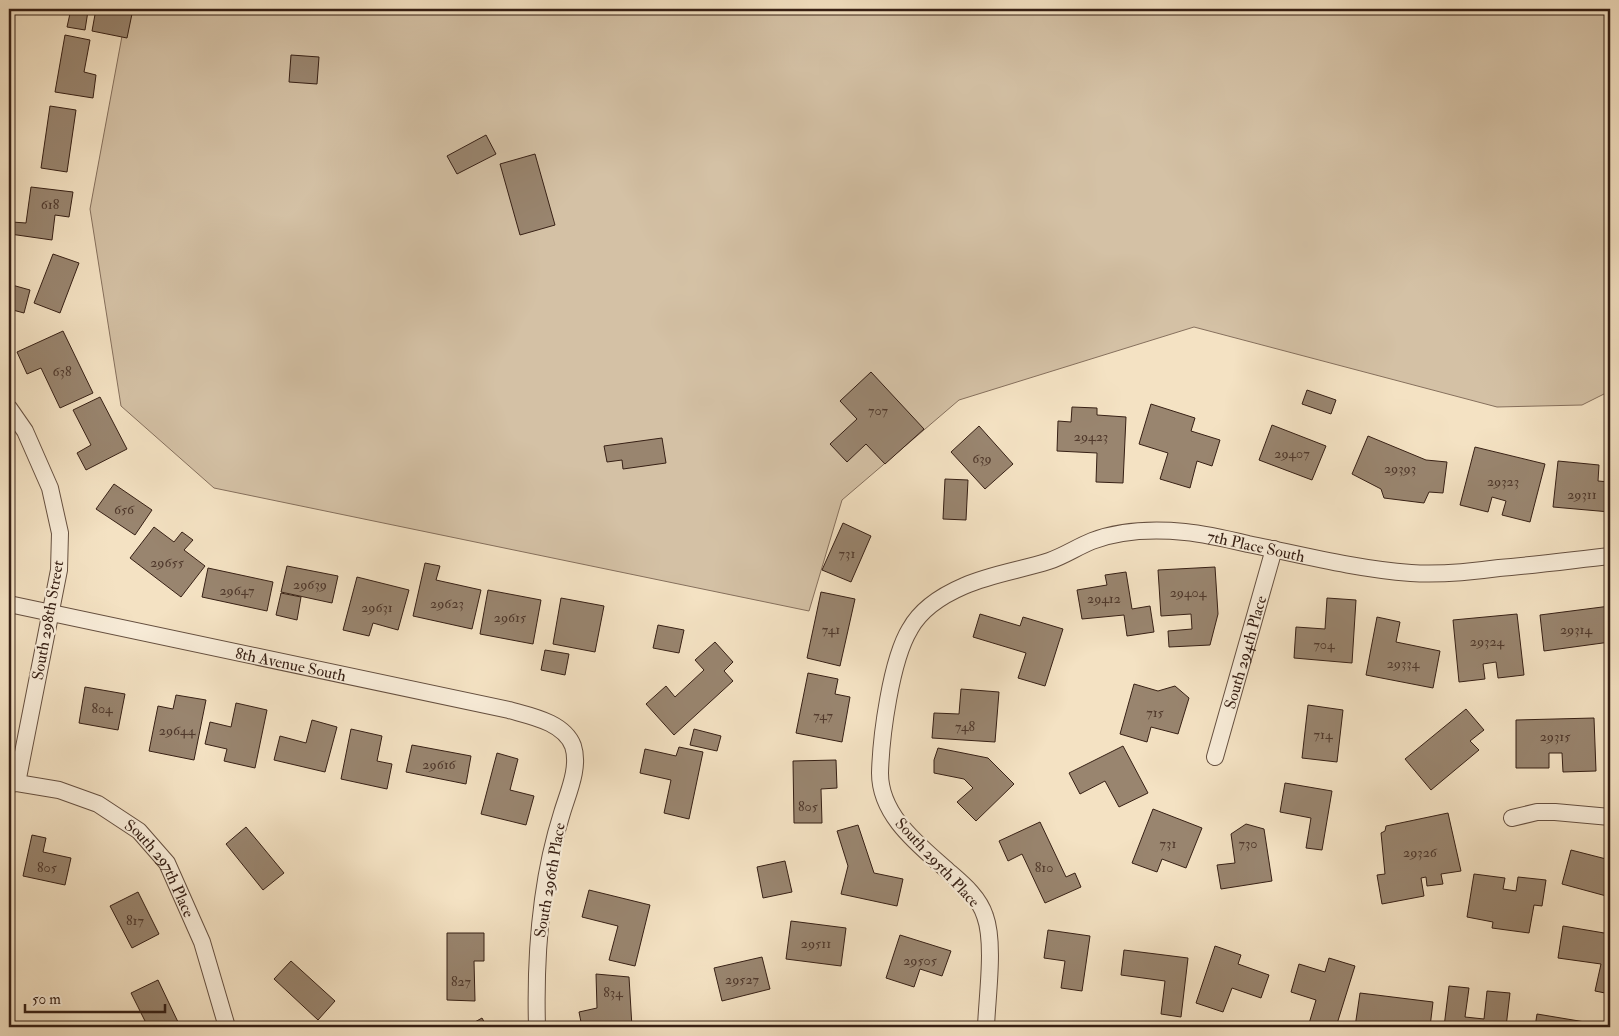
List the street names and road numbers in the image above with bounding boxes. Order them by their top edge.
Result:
street label: 7th Place South [1206,526,1307,567]
street label: South 298th Street [28,559,68,682]
street label: South 294th Place [1220,593,1271,711]
street label: 8th Avenue South [233,643,348,686]
street label: South 295th Place [891,814,984,912]
street label: South 297th Place [120,815,199,921]
street label: South 296th Place [530,821,570,939]

